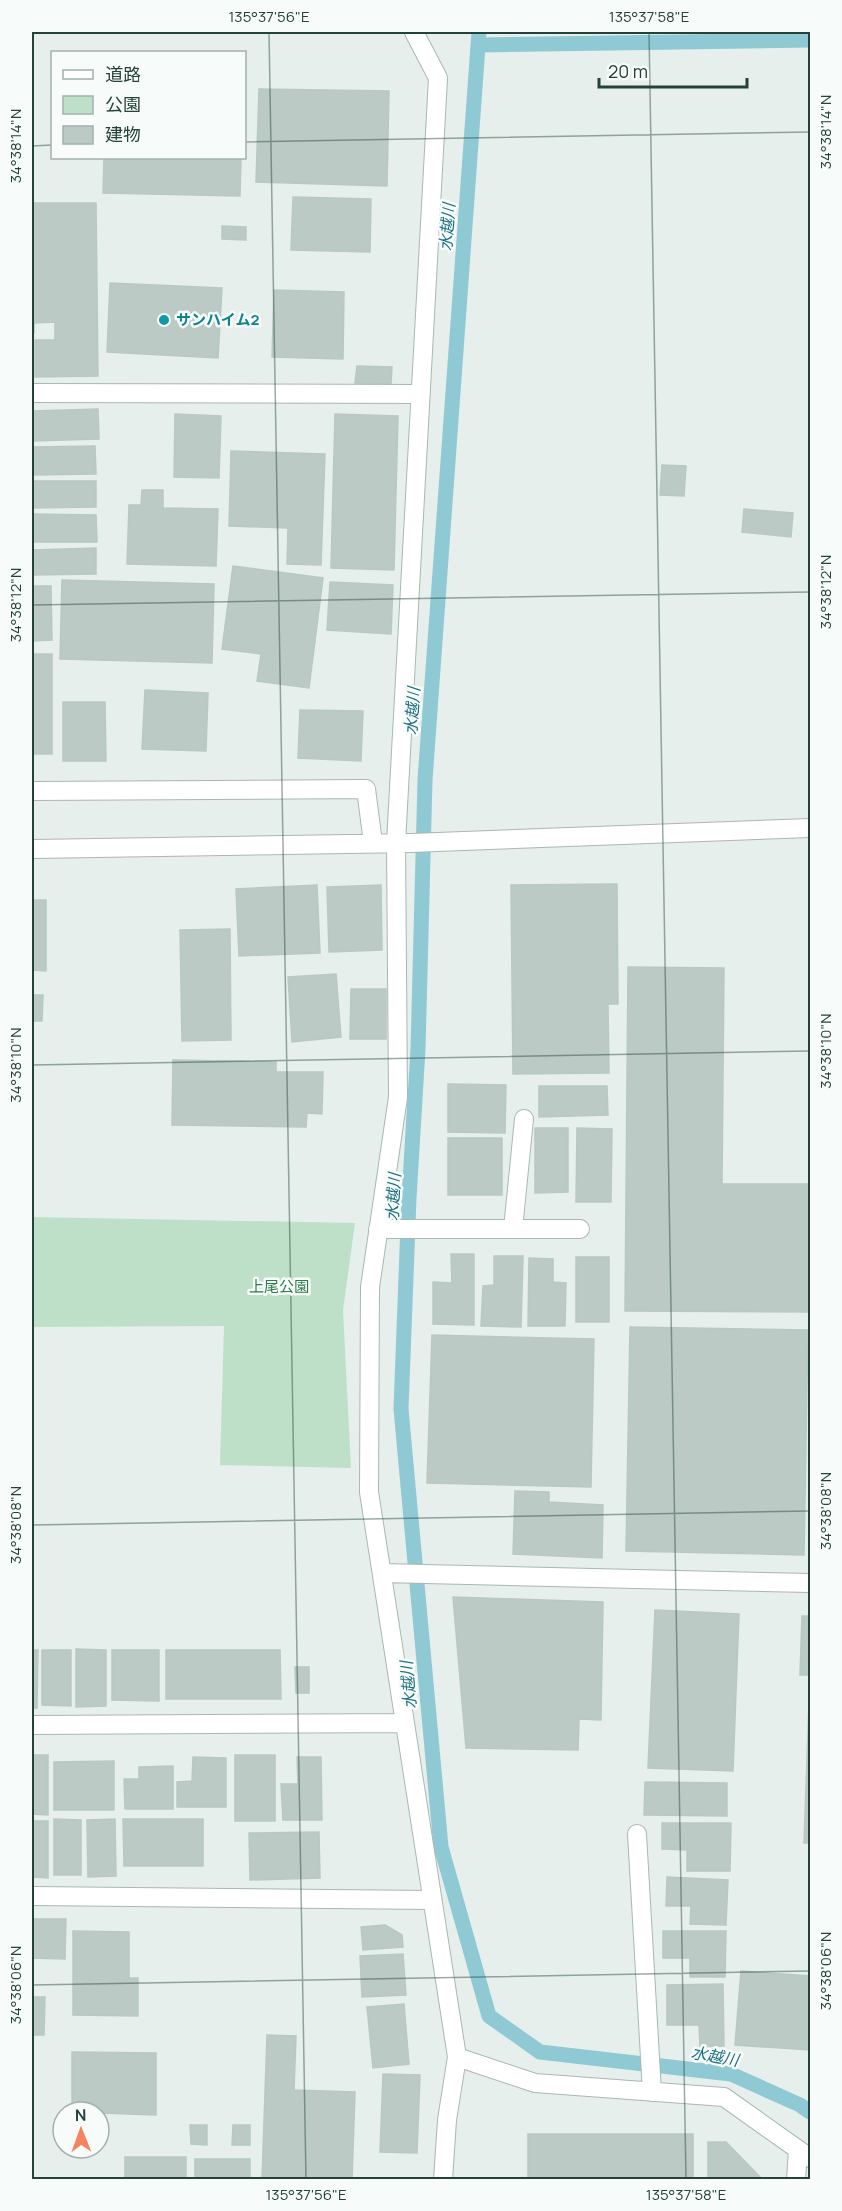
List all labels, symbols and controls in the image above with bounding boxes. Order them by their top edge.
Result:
text: 135°37'56"E [229,6,309,27]
text: 135°37'58"E [609,6,689,27]
legend [51,51,246,159]
scale bar [599,51,748,89]
text: 20 m [608,59,648,83]
text: 道路 [105,62,141,86]
text: 公園 [105,92,141,116]
text: 34°38'14"N [815,95,836,169]
text: 34°38'14"N [5,109,26,183]
text: 建物 [105,122,141,146]
water label: 水越川 [434,200,460,252]
place label: サンハイム2 [176,309,259,330]
marker: サンハイム2 [157,313,171,327]
text: 34°38'12"N [815,555,836,629]
text: 34°38'12"N [5,568,26,642]
water label: 水越川 [399,684,425,736]
text: 34°38'10"N [815,1013,836,1089]
text: 34°38'10"N [5,1027,26,1103]
water label: 水越川 [381,1170,405,1222]
park label: 上尾公園 [249,1276,309,1297]
text: 34°38'08"N [815,1472,836,1550]
text: 34°38'08"N [5,1486,26,1564]
water label: 水越川 [395,1658,421,1710]
text: 34°38'06"N [815,1932,836,2010]
text: 34°38'06"N [5,1946,26,2024]
water label: 水越川 [689,2041,743,2071]
north arrow [51,2100,111,2160]
text: N [75,2104,87,2126]
text: 135°37'56"E [266,2184,346,2205]
text: 135°37'58"E [646,2184,726,2205]

